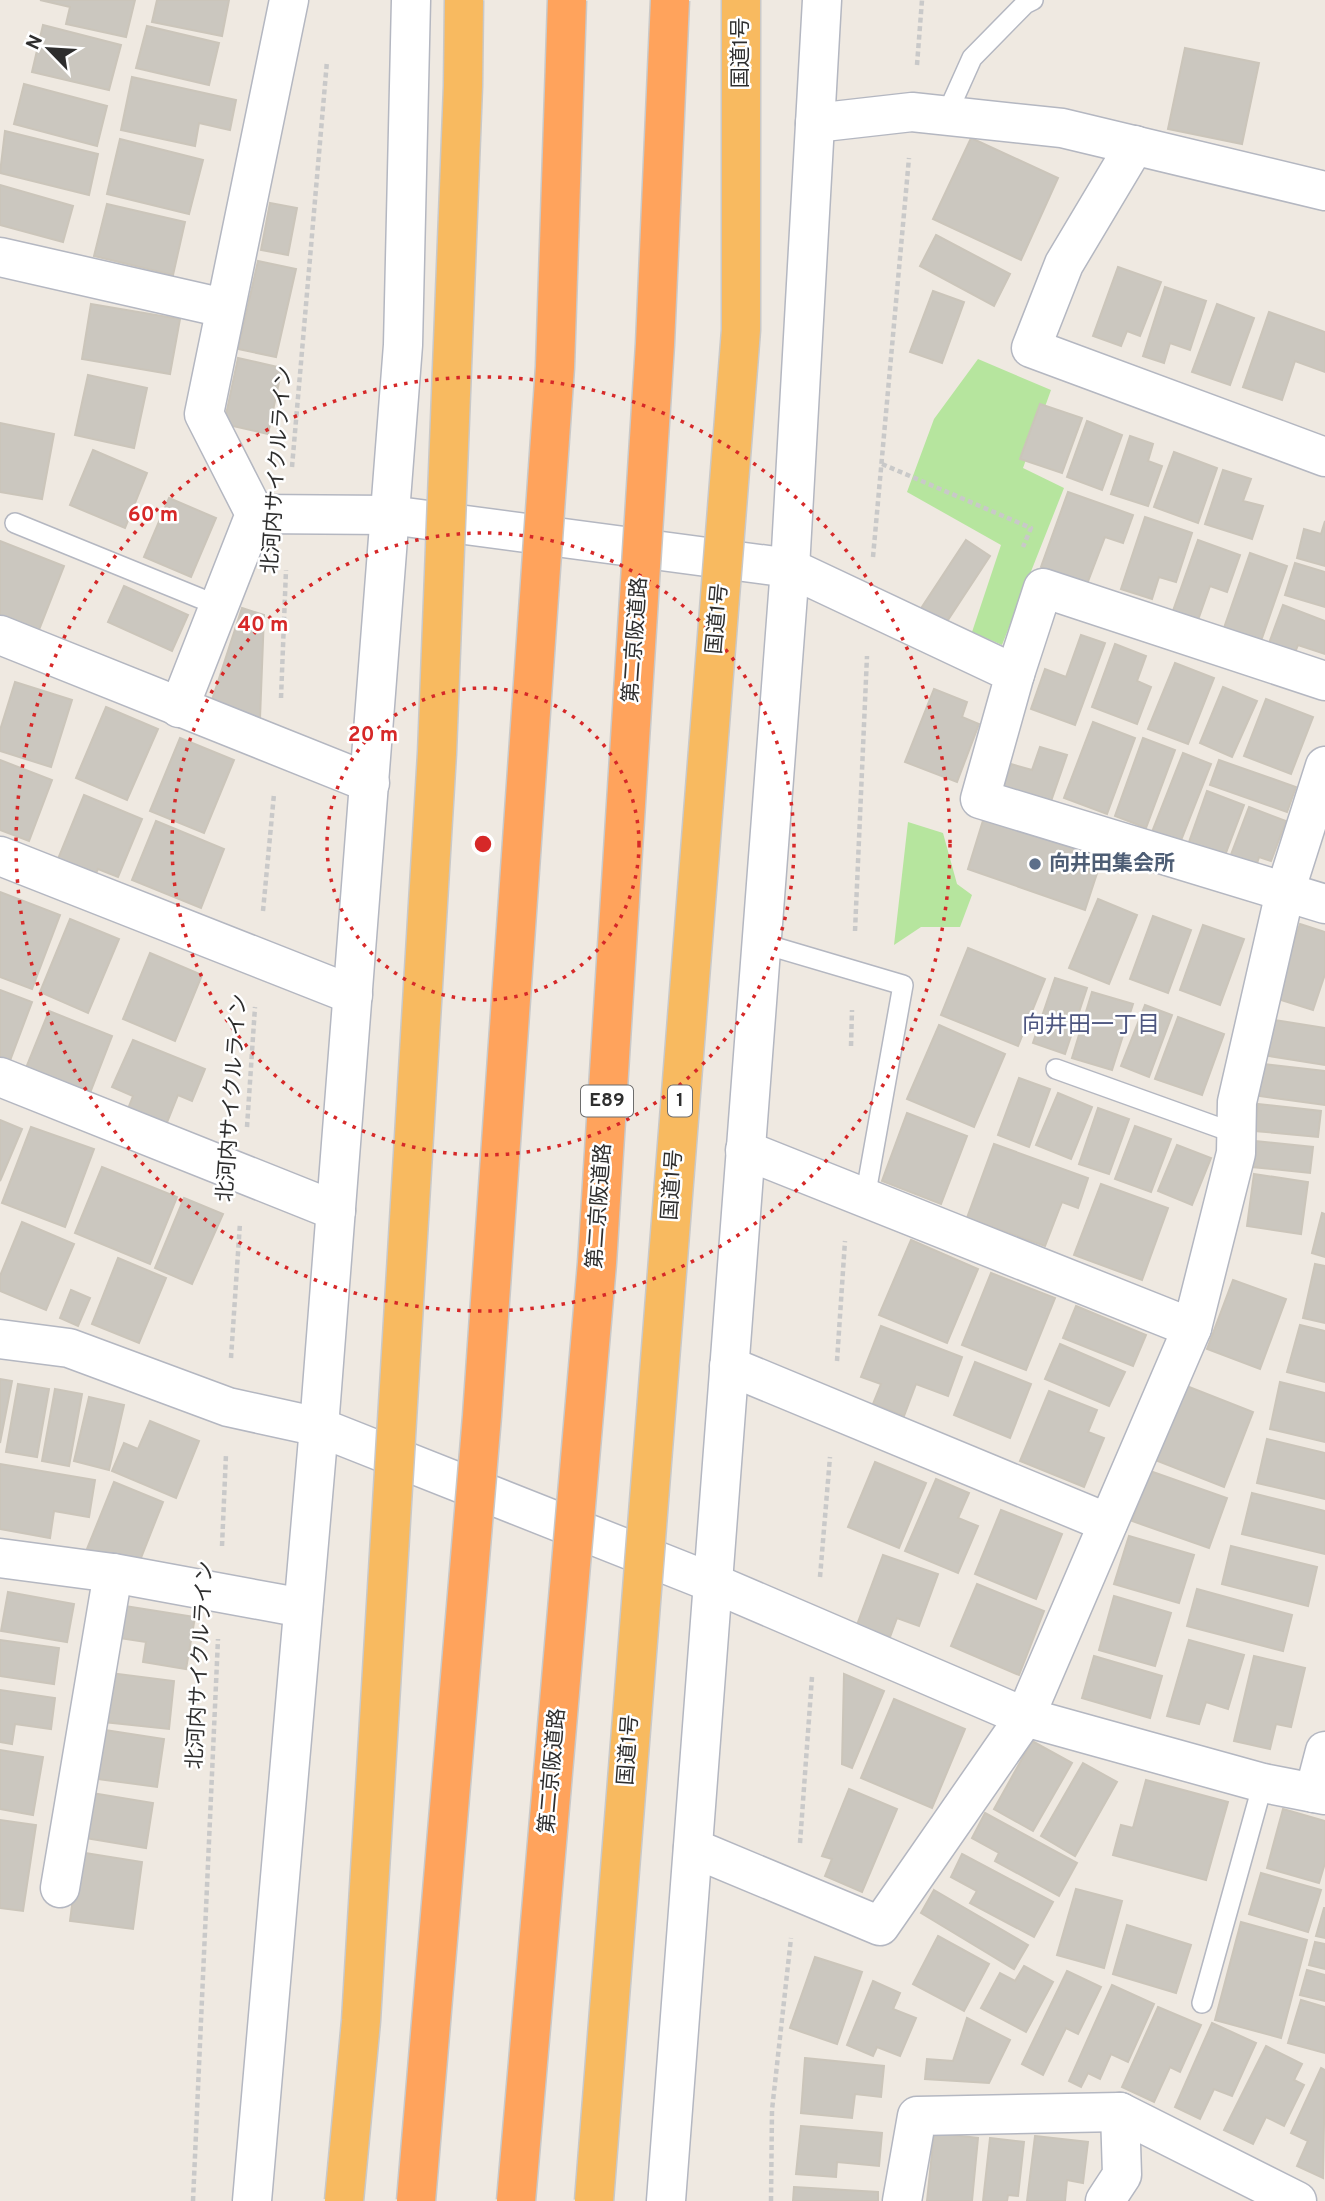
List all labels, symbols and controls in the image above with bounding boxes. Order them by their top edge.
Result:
north arrow [14,14,84,84]
street label: 国道1号 [728,18,755,88]
text: N [22,31,49,54]
street label: 北河内サイクルライン [257,365,299,575]
text: 60 m [128,502,178,529]
street label: 第二京阪道路 [618,576,654,704]
street label: 国道1号 [701,583,735,655]
text: 40 m [238,612,288,639]
text: 20 m [348,722,398,749]
centre of rings [471,832,495,856]
place label: 向井田集会所 [1049,851,1175,878]
marker: 向井田集会所 [1027,856,1043,872]
street label: 北河内サイクルライン [212,993,254,1203]
district label: 向井田一丁目 [1022,1012,1160,1041]
road number: E89 [581,1086,633,1116]
road number: 1 [668,1086,692,1116]
street label: 第二京阪道路 [582,1142,618,1270]
street label: 国道1号 [657,1149,689,1221]
street label: 北河内サイクルライン [182,1560,220,1770]
street label: 第二京阪道路 [534,1707,572,1835]
street label: 国道1号 [613,1714,645,1786]

